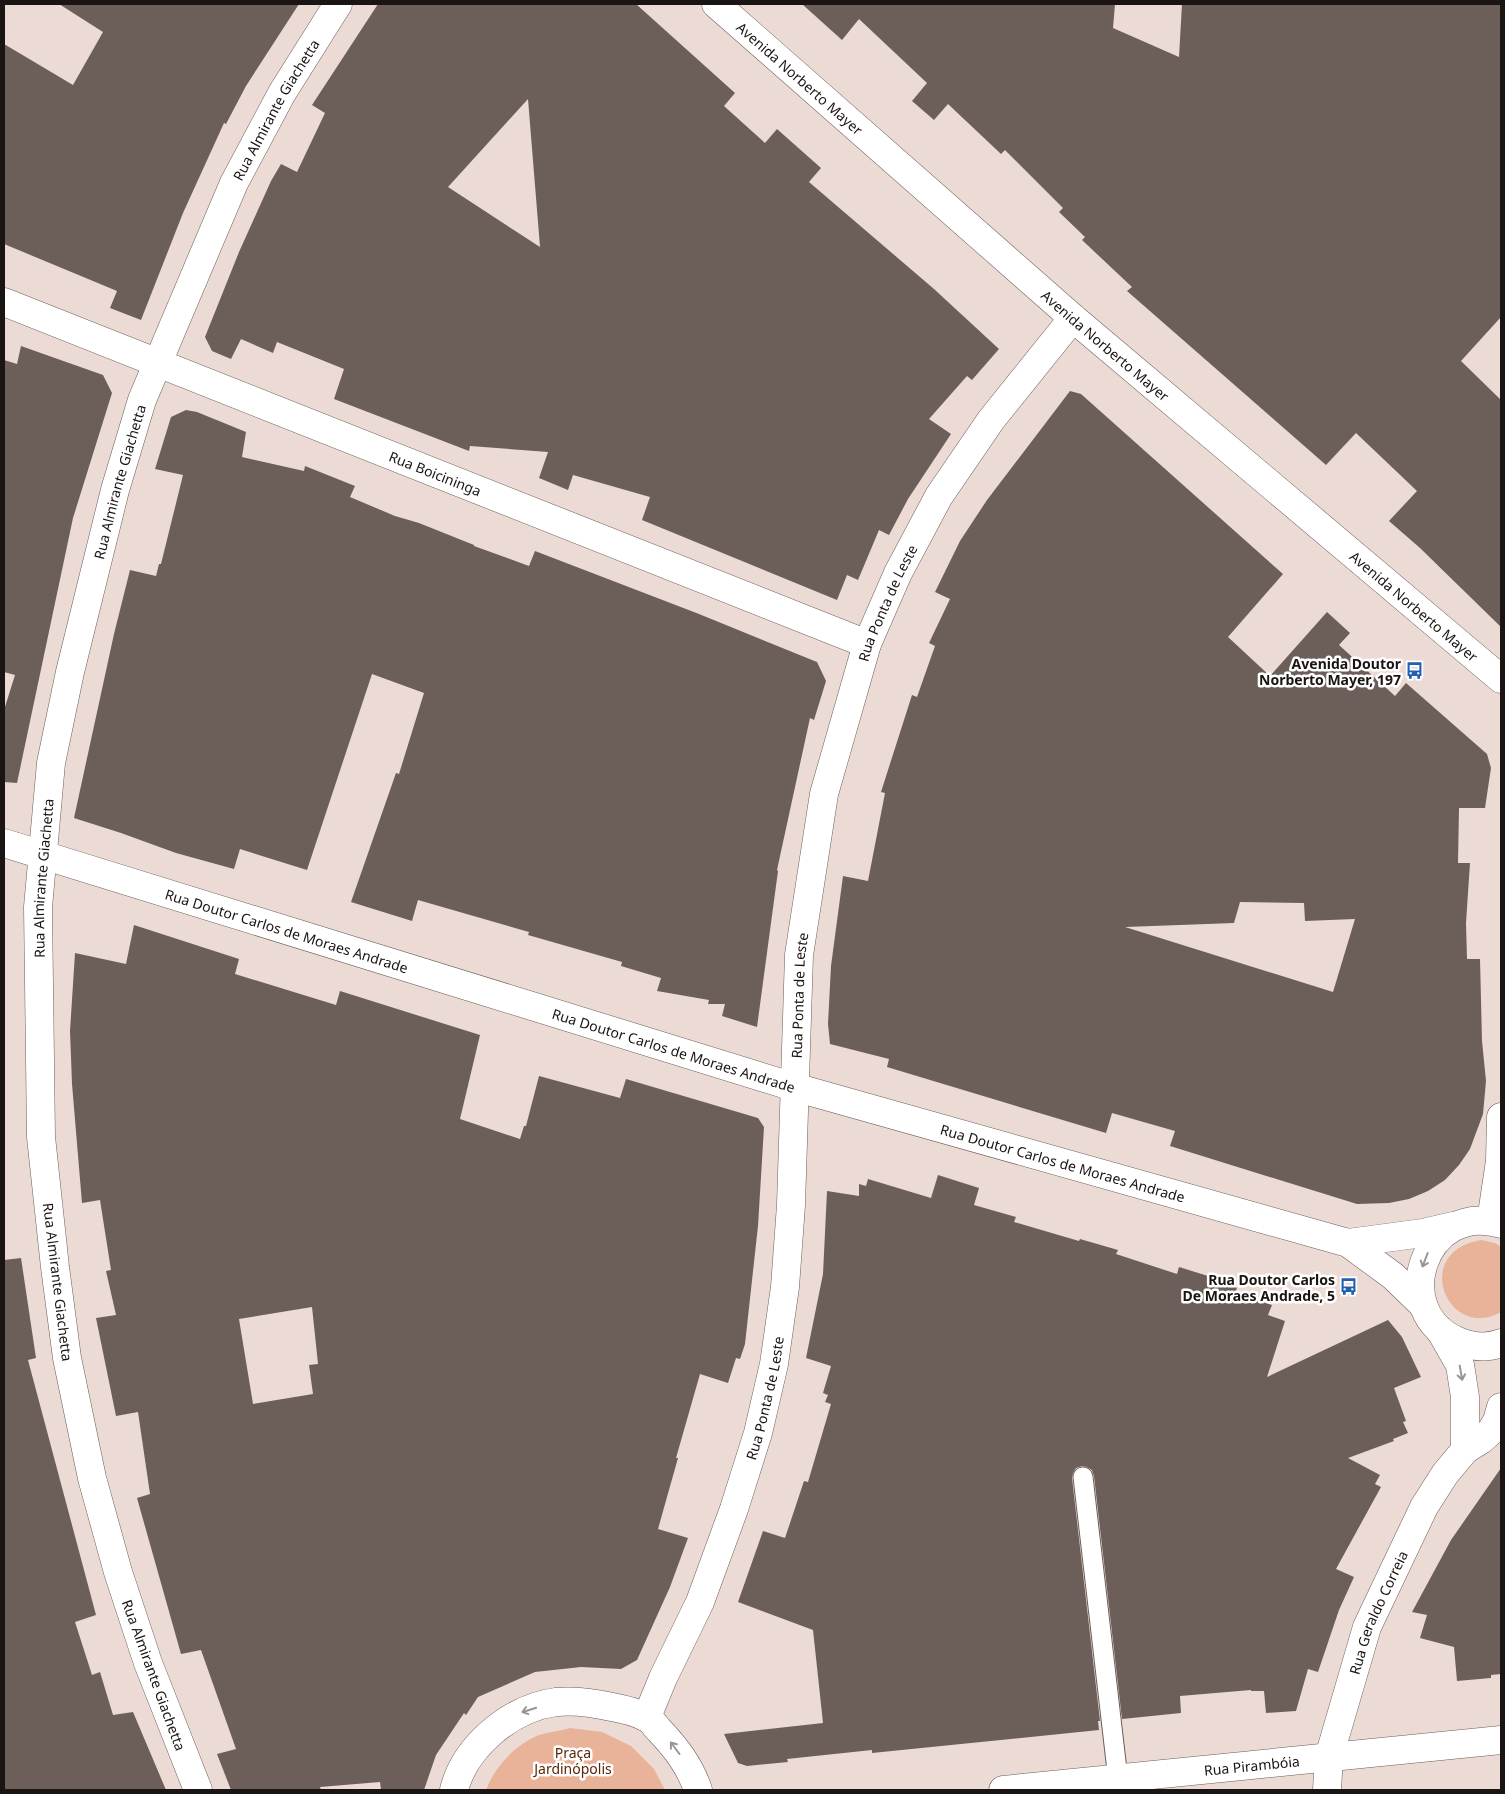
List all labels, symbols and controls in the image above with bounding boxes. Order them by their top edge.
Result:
street label: Avenida Norberto Mayer [733,17,867,139]
street label: Rua Almirante Giachetta [228,35,323,184]
street label: Avenida Norberto Mayer [1038,285,1174,405]
street label: Rua Almirante Giachetta [89,402,150,561]
street label: Rua Boicininga [386,446,484,500]
street label: Rua Ponta de Leste [853,541,921,663]
street label: Avenida Norberto Mayer [1346,546,1483,666]
place label: Avenida Doutor Norberto Mayer, 197 [1259,654,1402,689]
bus stop icon: Avenida Doutor Norberto Mayer, 197 [1405,661,1425,681]
street label: Rua Almirante Giachetta [28,798,57,958]
street label: Rua Doutor Carlos de Moraes Andrade [163,884,411,977]
street label: Rua Ponta de Leste [786,931,812,1059]
street label: Rua Doutor Carlos de Moraes Andrade [550,1003,798,1096]
street label: Rua Doutor Carlos de Moraes Andrade [938,1119,1187,1206]
street label: Rua Almirante Giachetta [39,1202,77,1362]
one-way arrow [1420,1252,1429,1268]
place label: Rua Doutor Carlos De Moraes Andrade, 5 [1183,1270,1335,1305]
bus stop icon: Rua Doutor Carlos De Moraes Andrade, 5 [1339,1277,1359,1297]
street label: Rua Ponta de Leste [741,1335,787,1462]
one-way arrow [1457,1365,1467,1381]
street label: Rua Geraldo Correia [1344,1547,1412,1677]
street label: Rua Almirante Giachetta [118,1597,190,1753]
one-way arrow [522,1706,538,1715]
one-way arrow [670,1741,680,1755]
park label: Praça Jardinópolis [532,1743,612,1778]
street label: Rua Pirambóia [1203,1751,1300,1779]

